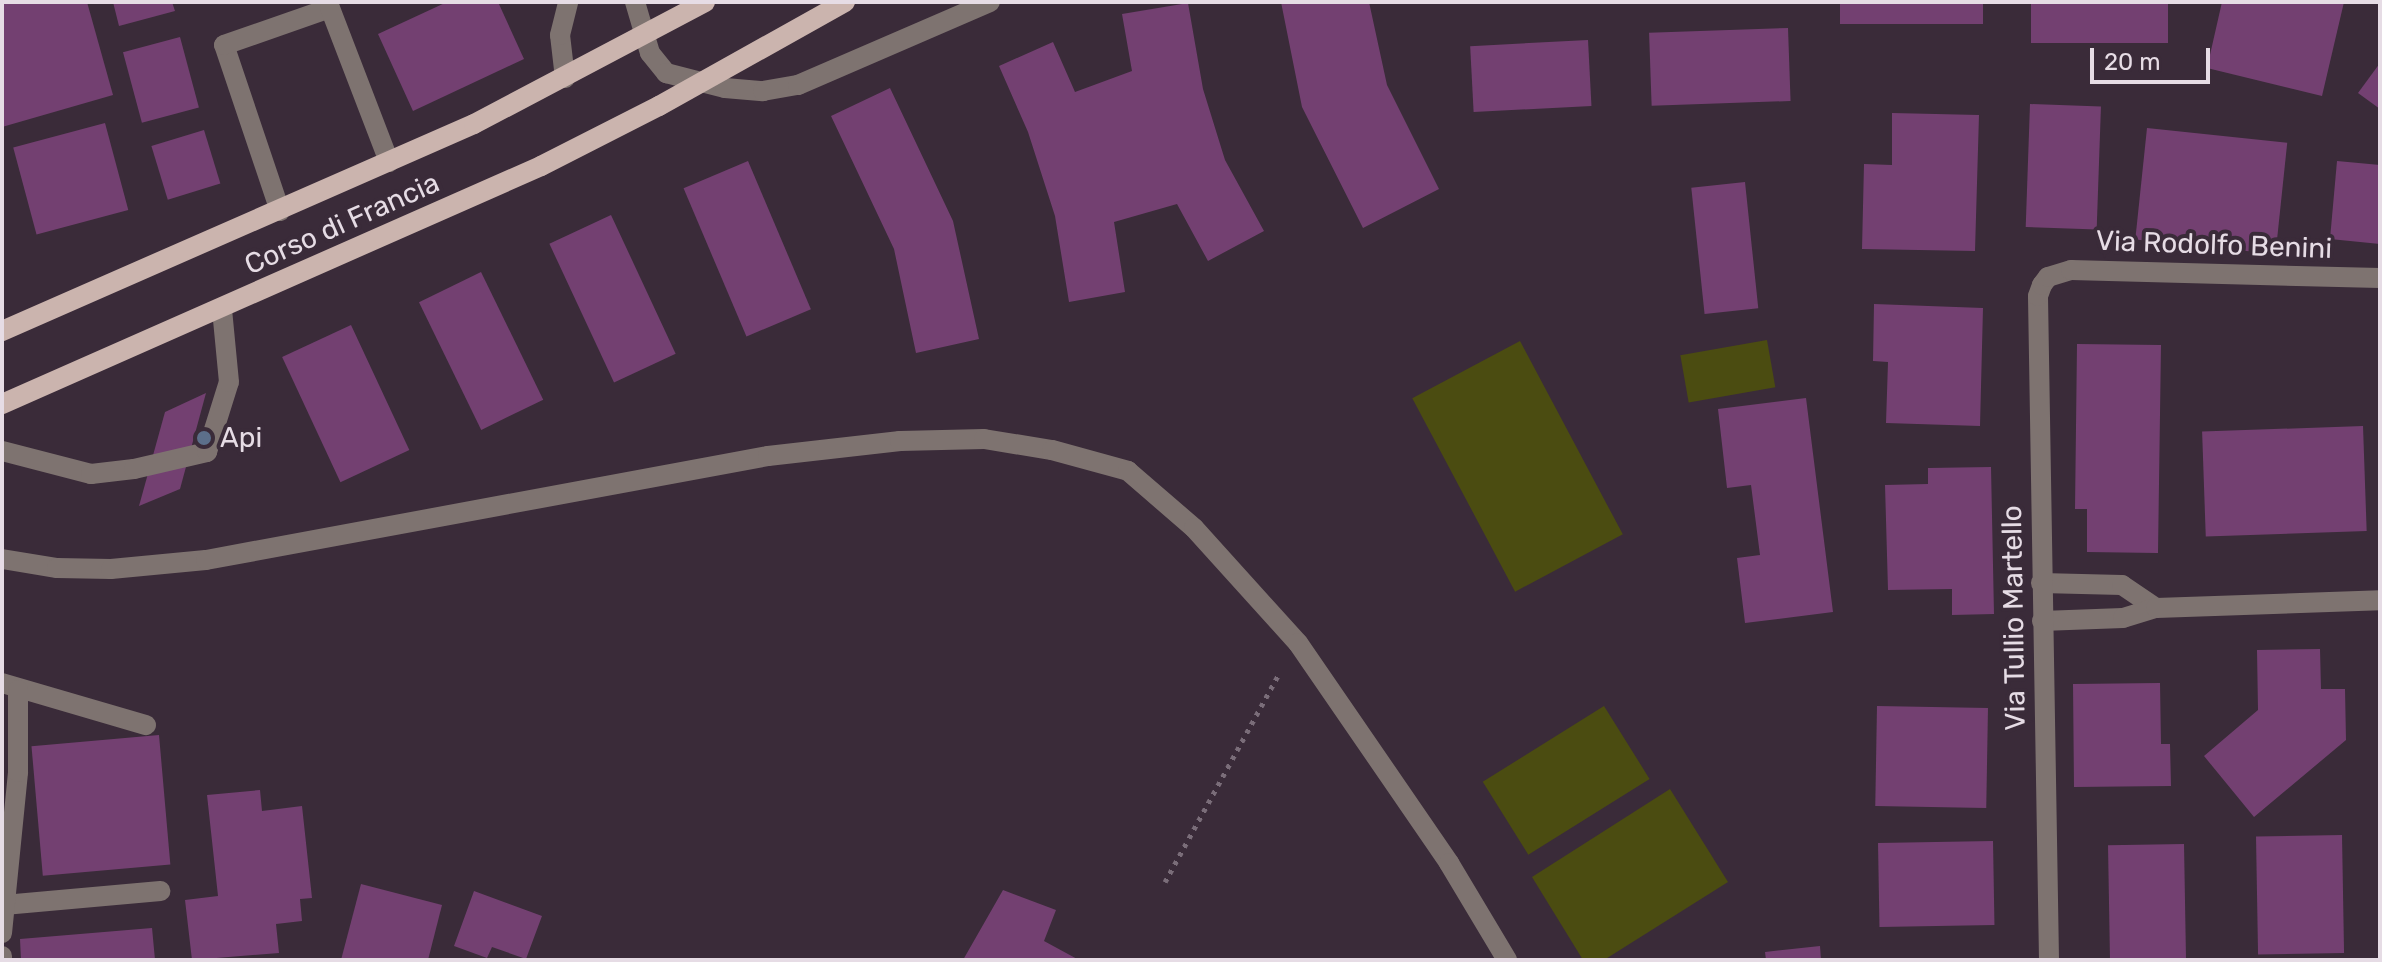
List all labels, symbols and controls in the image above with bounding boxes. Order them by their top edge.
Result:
scale bar [2094,32,2214,82]
text: 20 m [2104,48,2161,76]
street label: Corso di Francia [240,166,444,282]
street label: Via Rodolfo Benini [2095,224,2333,266]
place label: Api [220,421,262,455]
marker: Api [195,429,213,447]
street label: Via Tullio Martello [1995,505,2033,731]

